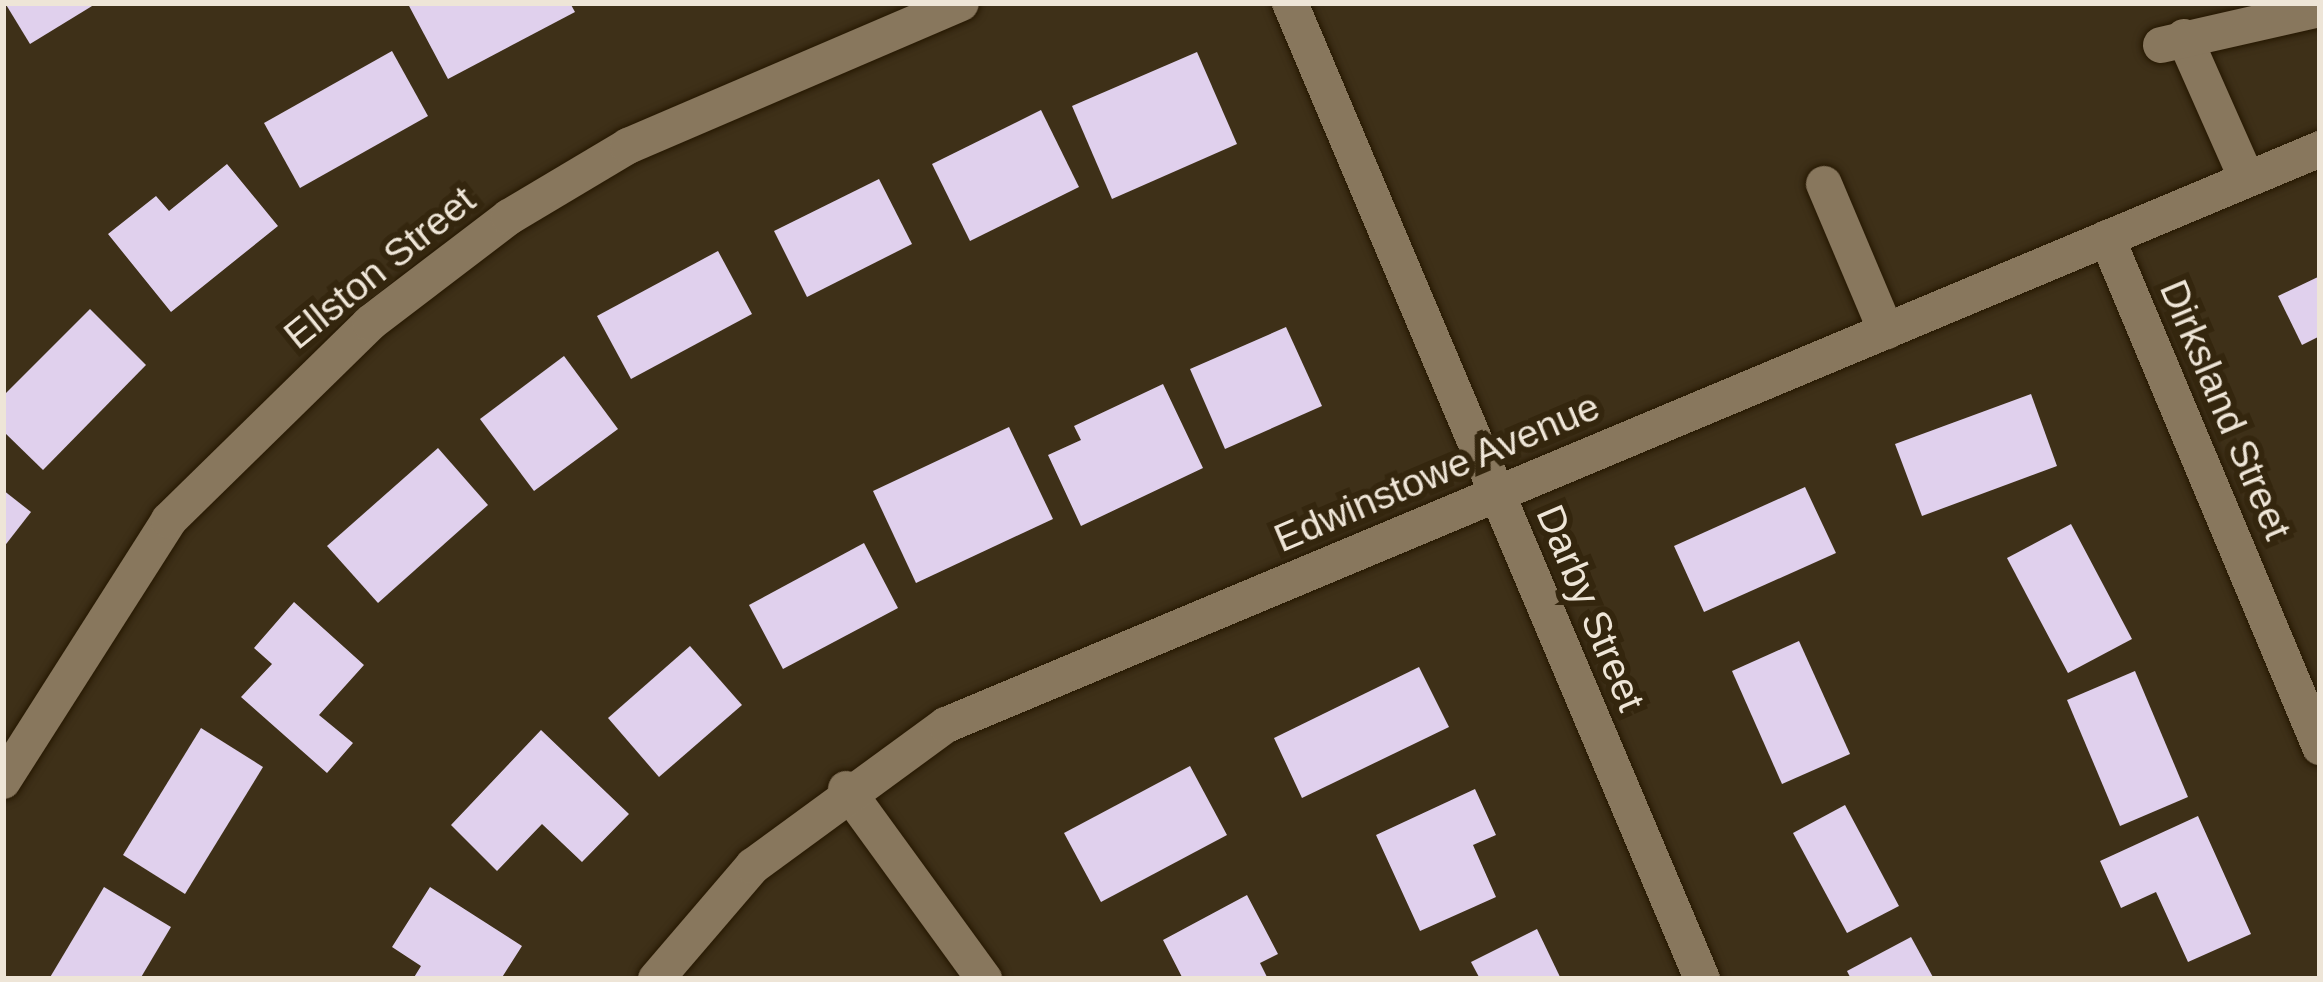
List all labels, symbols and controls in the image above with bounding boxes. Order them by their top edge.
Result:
street label: Ellston Street [275,177,485,359]
street label: Dirksland Street [2149,273,2301,547]
street label: Edwinstowe Avenue [1267,383,1607,563]
street label: Darby Street [1526,498,1654,718]

